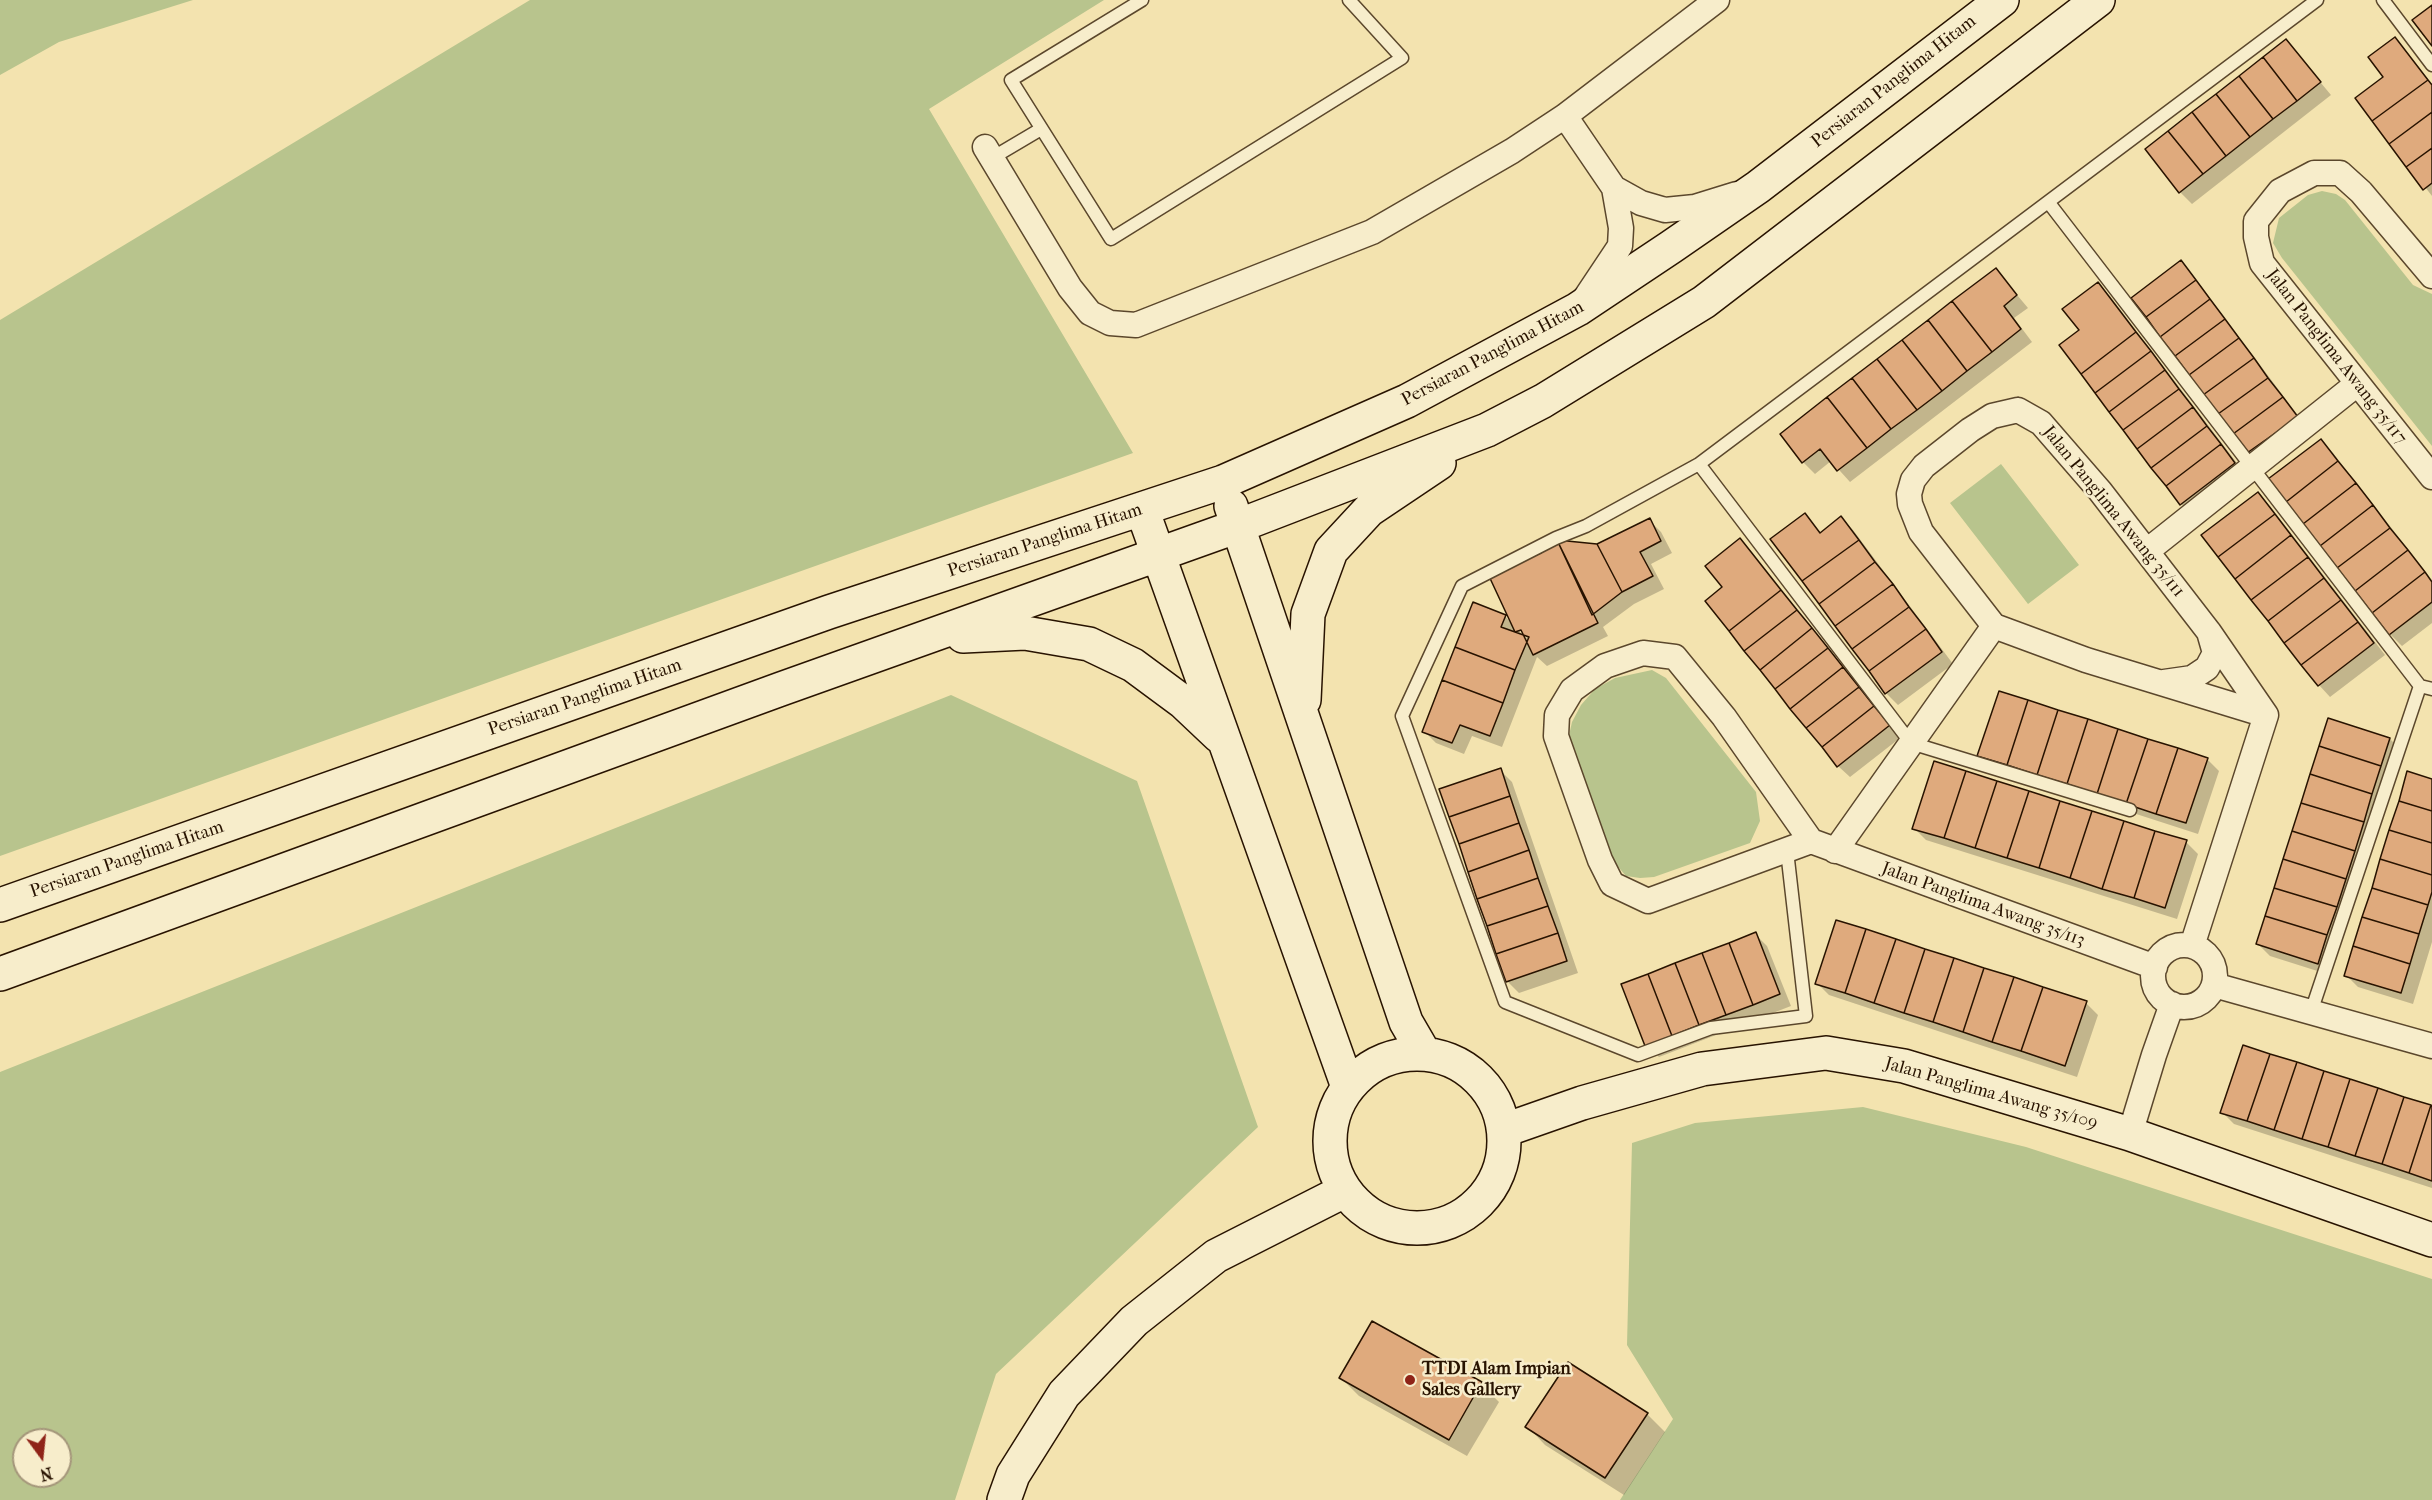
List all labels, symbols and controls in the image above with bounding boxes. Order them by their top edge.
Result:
street label: Persiaran Panglima Hitam [1807,11,1981,153]
street label: Jalan Panglima Awang 35/117 [2261,265,2411,449]
street label: Persiaran Panglima Hitam [1398,297,1588,411]
street label: Jalan Panglima Awang 35/111 [2037,422,2189,602]
street label: Persiaran Panglima Hitam [945,499,1145,583]
street label: Persiaran Panglima Hitam [485,655,685,741]
street label: Persiaran Panglima Hitam [27,817,227,903]
street label: Jalan Panglima Awang 35/113 [1878,858,2088,952]
street label: Jalan Panglima Awang 35/109 [1882,1053,2100,1135]
place label: TTDI Alam Impian Sales Gallery [1422,1359,1571,1402]
marker: TTDI Alam Impian Sales Gallery [1403,1373,1417,1387]
north arrow [12,1428,72,1488]
text: N [38,1463,55,1485]

